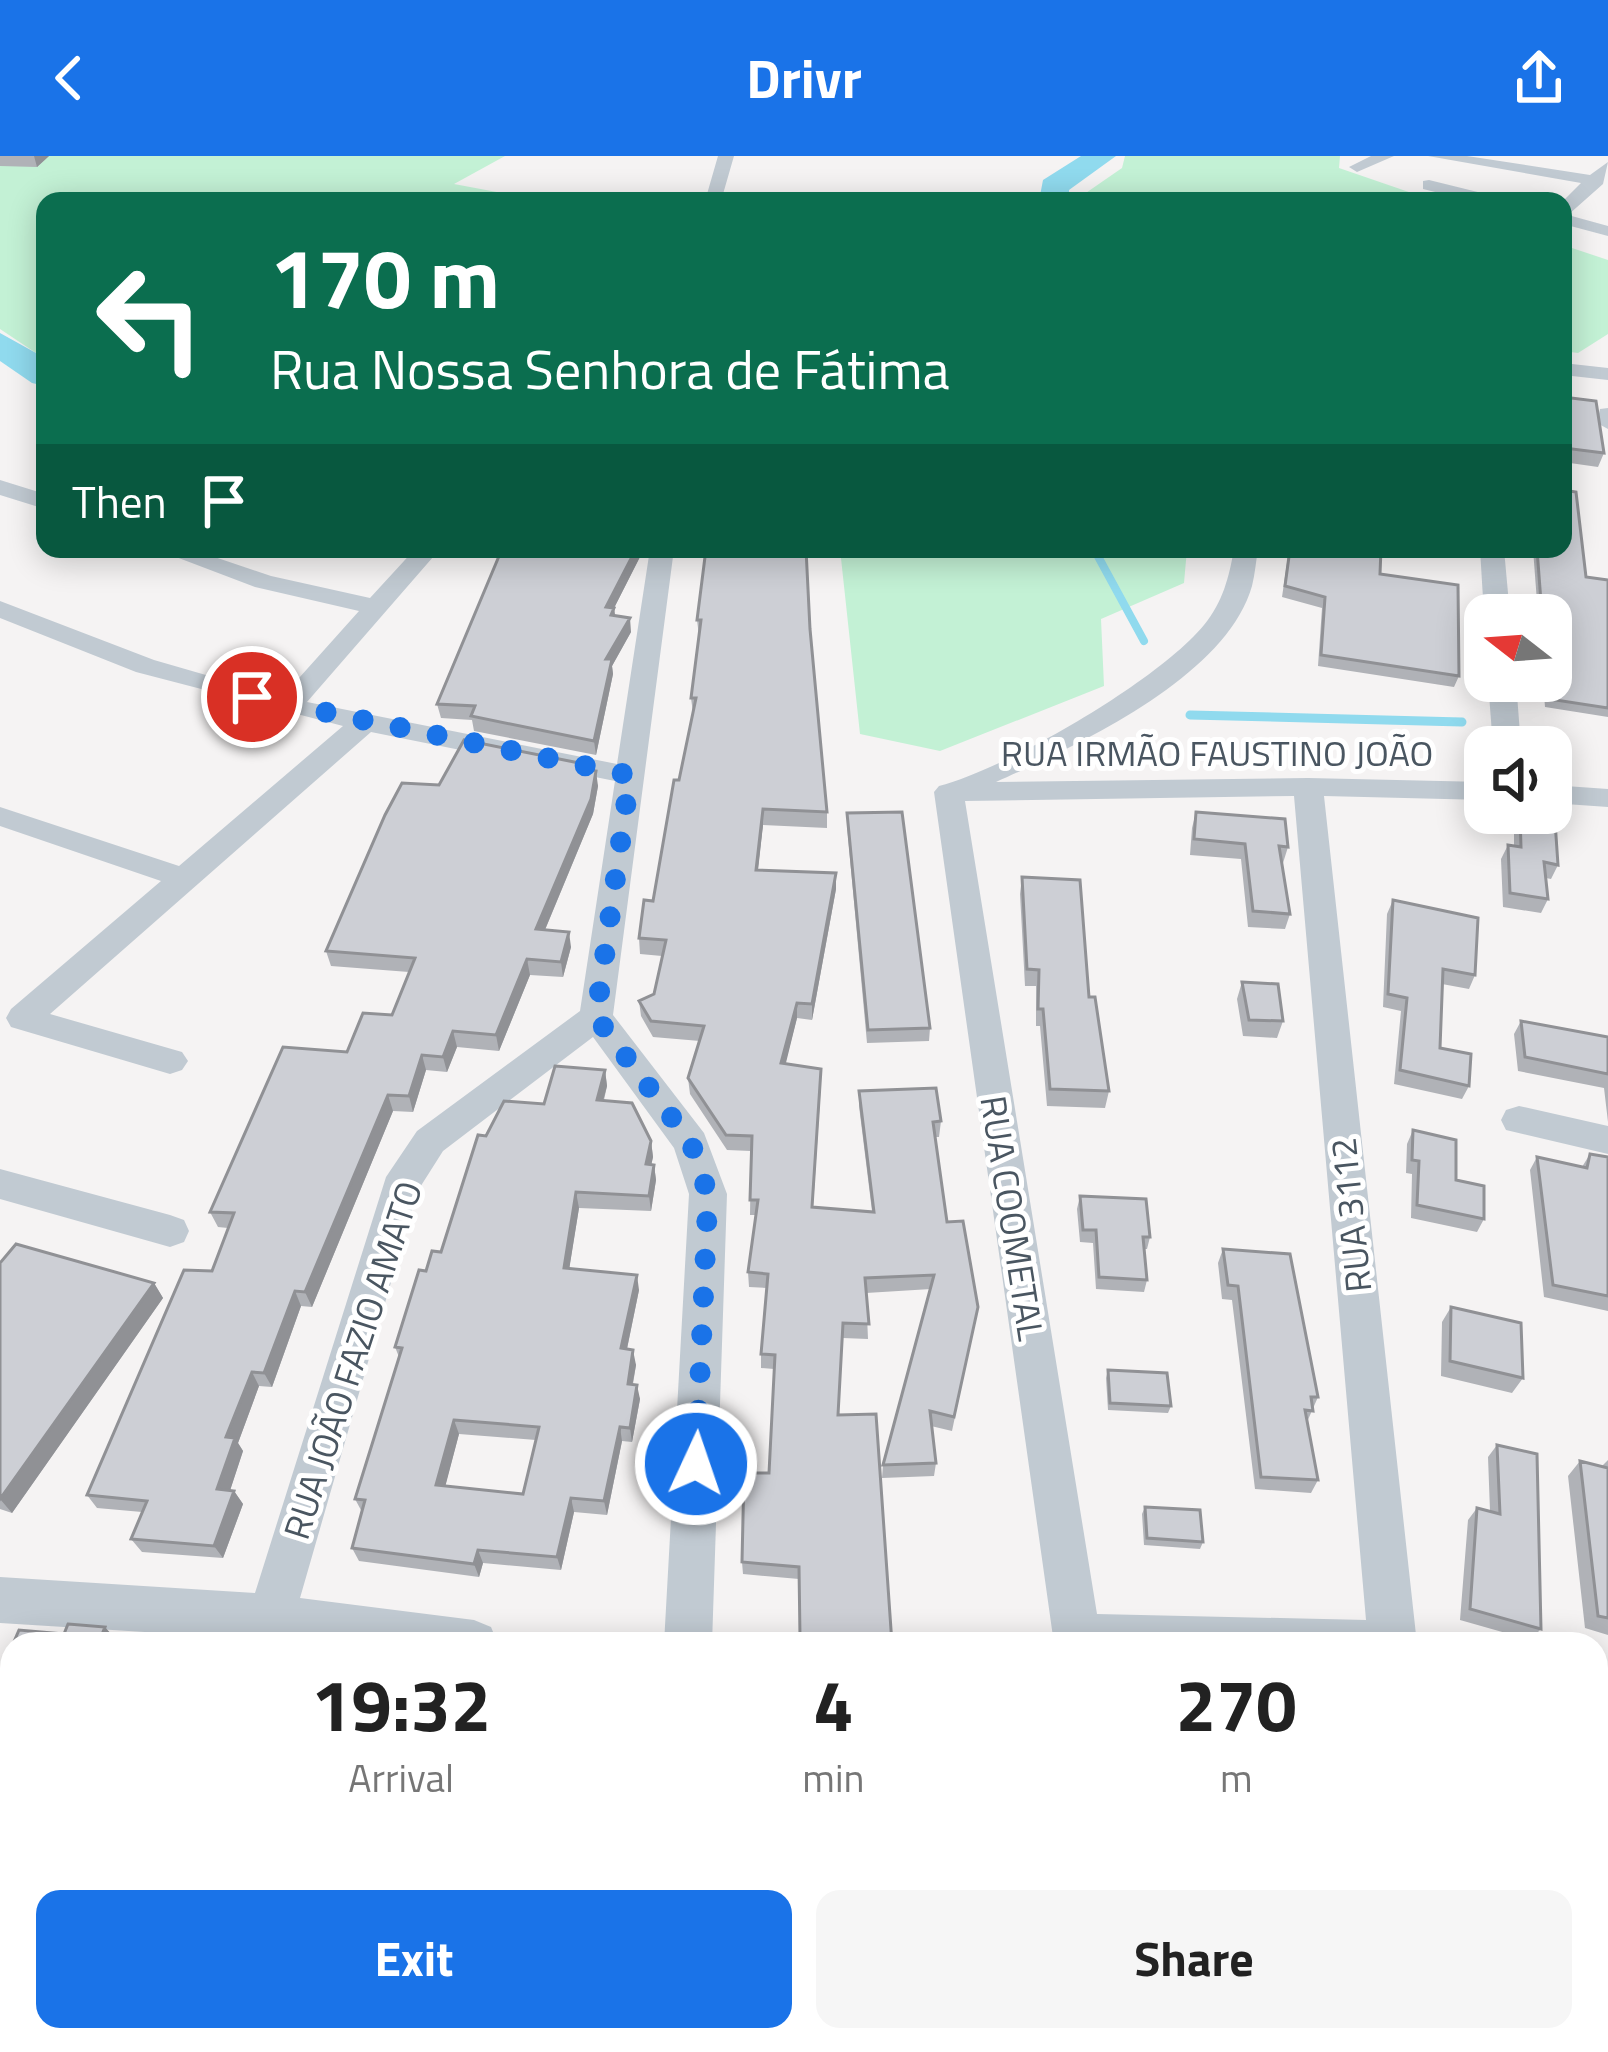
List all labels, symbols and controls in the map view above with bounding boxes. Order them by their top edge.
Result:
text: Drivr [746,37,862,119]
icon: back [36,45,102,111]
icon: share [1506,45,1572,111]
text: 170 m [270,213,500,341]
icon: left [72,240,228,396]
text: Rua Nossa Senhora de Fátima [270,328,950,410]
text: Then [72,467,167,535]
icon: arrive [191,468,257,534]
north arrow [1464,594,1572,702]
map controls [1464,594,1572,834]
pin [201,646,303,748]
icon: arrive [219,664,285,730]
street label: RUA IRMÃO FAUSTINO JOÃO [1001,725,1433,780]
button: sound [1464,726,1572,834]
street label: RUA COOMETAL [966,1092,1060,1344]
street label: RUA 3112 [1315,1135,1385,1295]
street label: RUA JOÃO FAZIO AMATO [268,1174,436,1546]
position arrow [633,1401,759,1527]
text: 19:32 [311,1649,491,1759]
text: 4 [813,1649,854,1759]
text: 270 [1176,1649,1297,1759]
text: Arrival [348,1748,454,1807]
text: min [802,1748,864,1807]
text: m [1220,1748,1252,1807]
button: Exit [36,1890,792,2028]
button: Share [816,1890,1572,2028]

